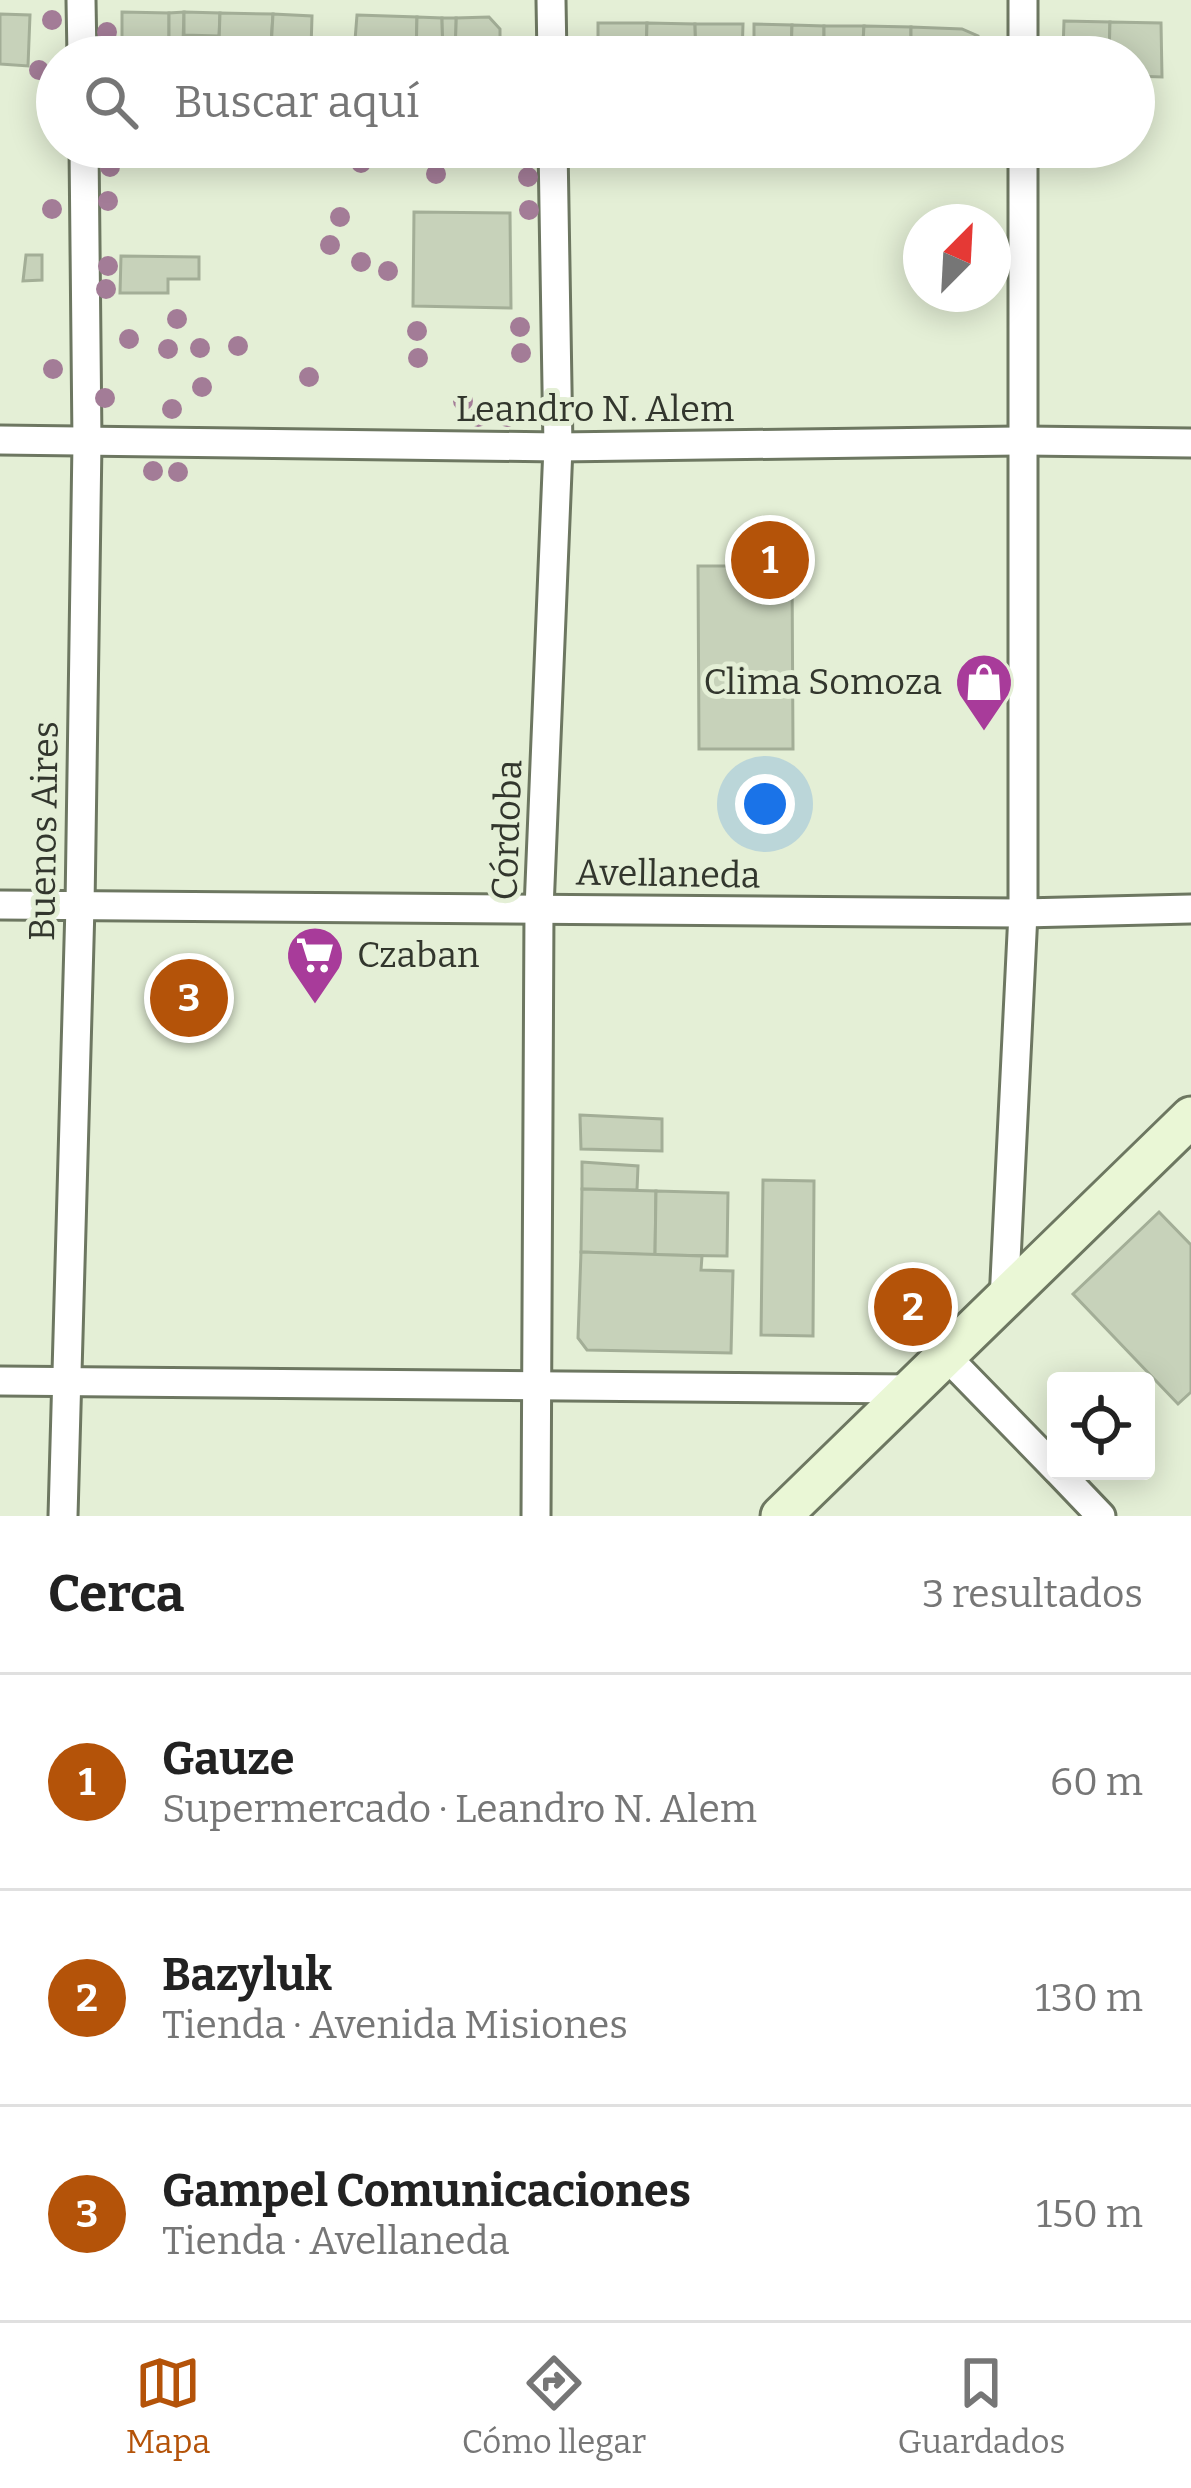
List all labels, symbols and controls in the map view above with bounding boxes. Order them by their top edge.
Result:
search box [36,36,1155,168]
icon: search [78,69,144,135]
text: Buscar aquí [174,75,419,129]
north arrow [903,204,1011,312]
street label: Leandro N. Alem [456,387,734,431]
pin: 1 [731,515,809,605]
shop icon: Clima Somoza [953,651,1015,733]
place label: Clima Somoza [704,660,942,704]
street label: Buenos Aires [20,721,68,941]
street label: Córdoba [483,759,531,901]
your location [735,774,795,834]
street label: Avellaneda [575,850,761,898]
supermarket icon: Czaban [284,924,346,1006]
place label: Czaban [357,933,480,977]
pin: 3 [150,953,228,1043]
pin: 2 [874,1262,952,1352]
map controls [1047,1372,1155,1480]
button: locate [1047,1372,1155,1480]
text: Cerca [48,1563,184,1625]
text: 3 resultados [922,1571,1143,1617]
text: Gauze [162,1732,295,1786]
text: 1 [79,1759,95,1805]
text: 60 m [1050,1759,1143,1805]
text: Supermercado · Leandro N. Alem [162,1786,757,1832]
text: Bazyluk [162,1948,332,2002]
text: 2 [76,1975,98,2021]
text: 130 m [1035,1975,1143,2021]
text: Tienda · Avenida Misiones [162,2002,628,2048]
text: Gampel Comunicaciones [162,2164,691,2218]
text: 3 [76,2191,98,2237]
text: 150 m [1036,2191,1143,2237]
text: Tienda · Avellaneda [162,2218,509,2264]
tab: Mapa [126,2350,210,2462]
tab: Cómo llegar [462,2350,646,2462]
tab: Guardados [897,2350,1065,2462]

